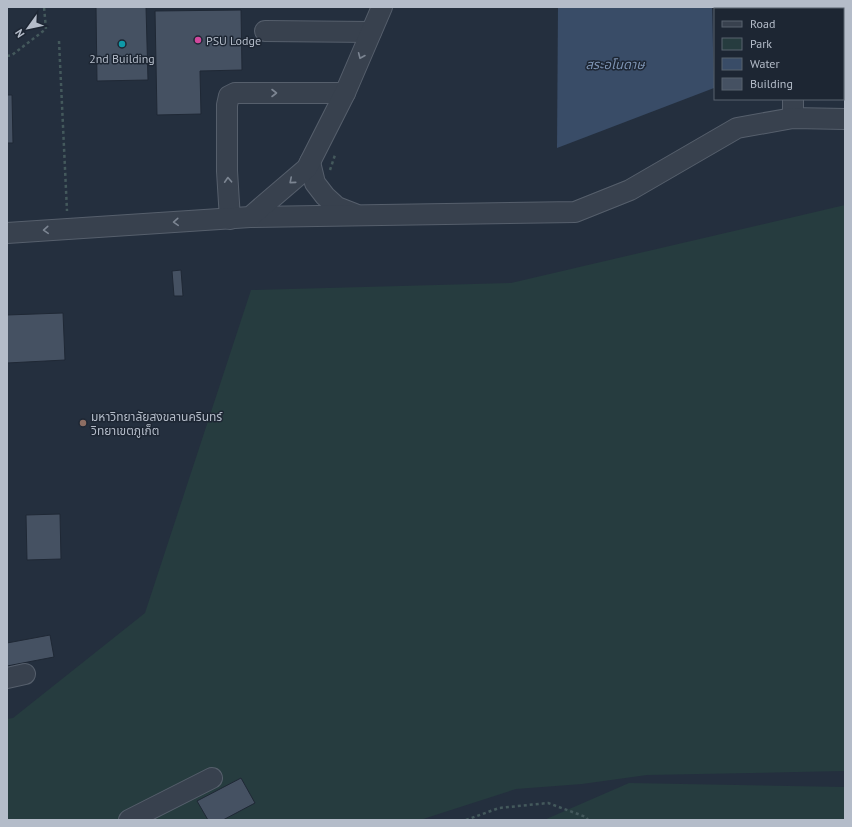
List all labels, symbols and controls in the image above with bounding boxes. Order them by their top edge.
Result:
north arrow [8,8,48,48]
legend [714,8,844,100]
text: Road [750,16,775,31]
text: N [12,27,27,40]
place label: PSU Lodge [206,33,261,48]
marker: PSU Lodge [193,35,203,45]
text: Park [750,36,772,51]
marker: 2nd Building [117,39,127,49]
place label: 2nd Building [89,51,155,66]
one-way arrow [358,51,366,59]
water label: สระอโนดาษ [585,56,645,73]
text: Water [750,56,780,71]
text: Building [750,76,793,91]
one-way arrow [271,89,277,97]
one-way arrow [289,176,297,183]
one-way arrow [223,177,232,183]
one-way arrow [173,218,179,227]
one-way arrow [43,226,49,235]
place label: มหาวิทยาลัยสงขลานครินทร์ วิทยาเขตภูเก็ต [90,409,223,438]
marker: มหาวิทยาลัยสงขลานครินทร์ วิทยาเขตภูเก็ต [78,418,88,428]

